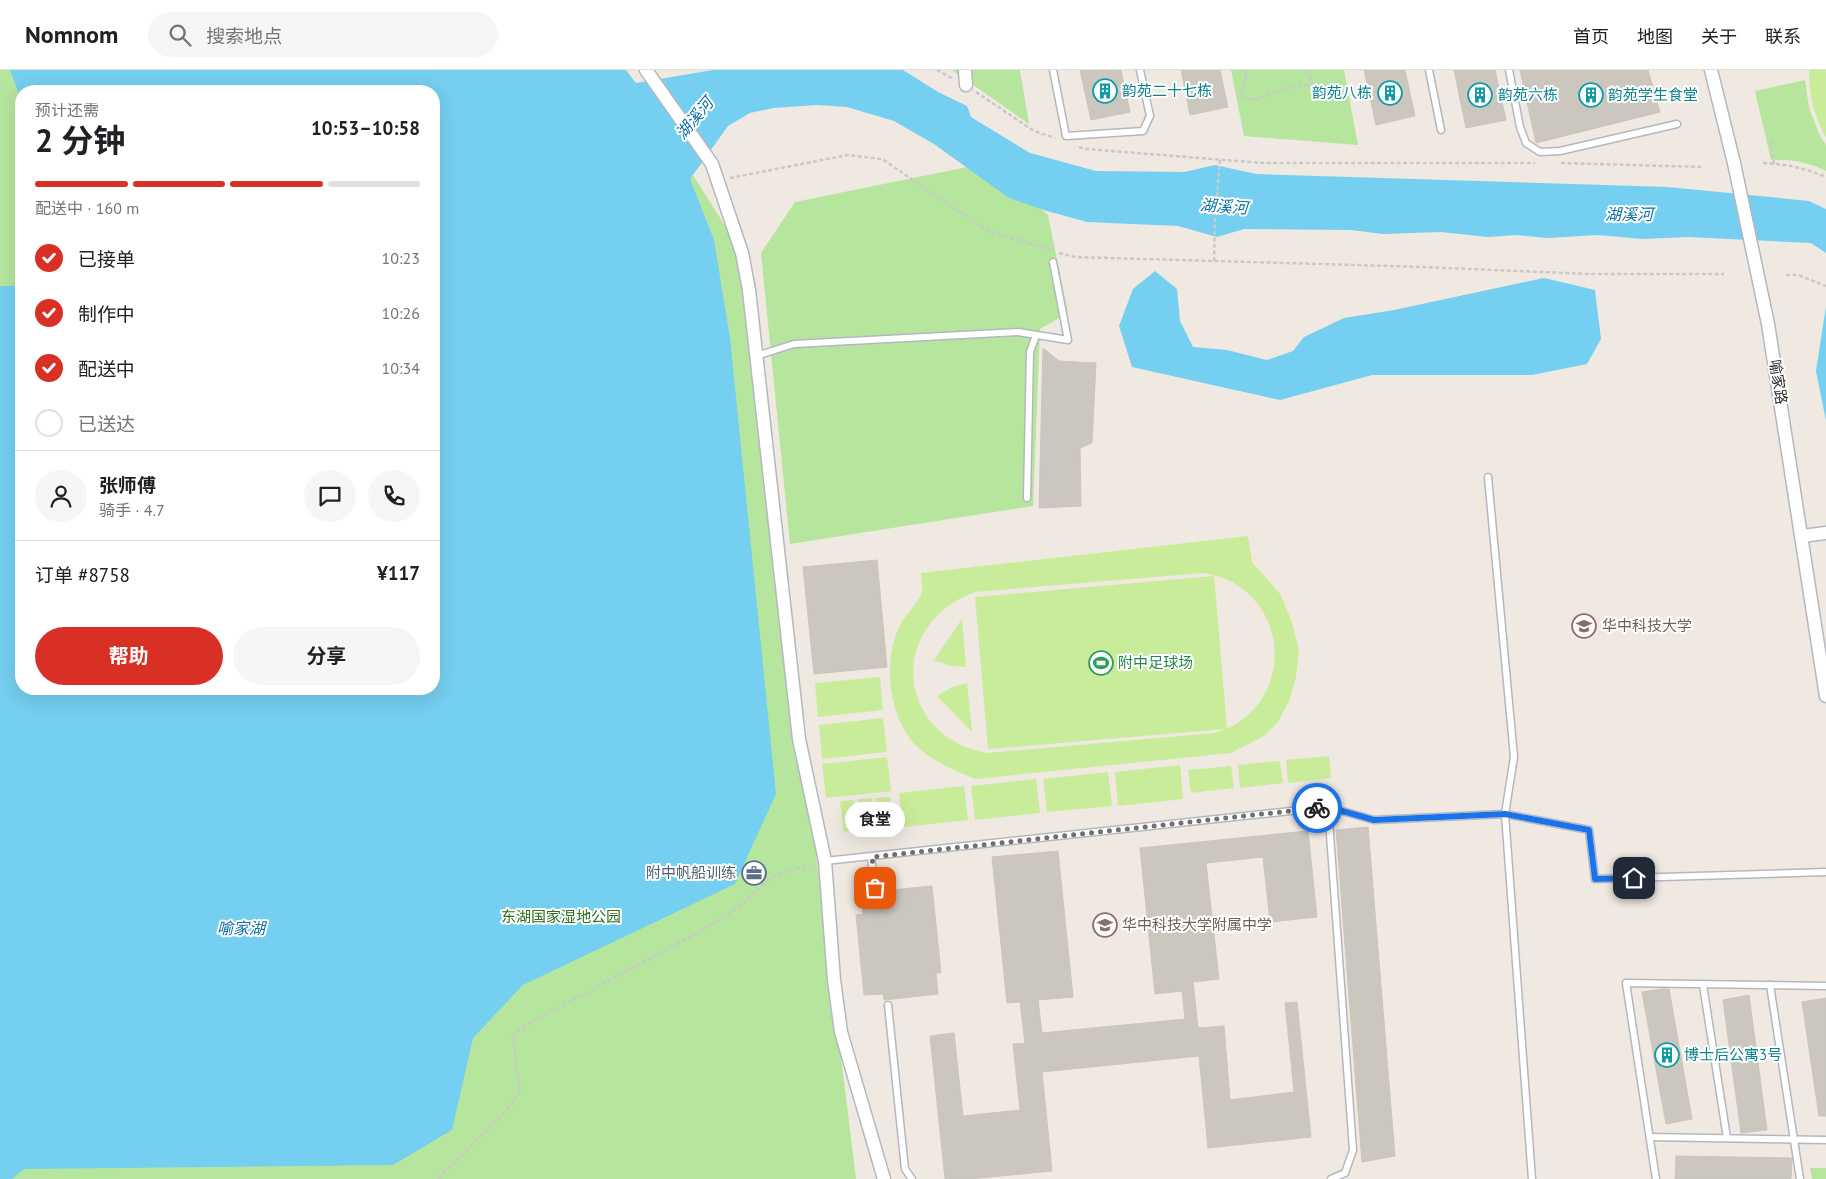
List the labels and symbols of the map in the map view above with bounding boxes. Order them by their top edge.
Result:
building icon: 韵苑二十七栋 [1092,78,1118,104]
building icon: 韵苑八栋 [1377,80,1403,106]
place label: 韵苑二十七栋 [1122,81,1212,100]
building icon: 韵苑六栋 [1467,82,1493,108]
building icon: 韵苑学生食堂 [1578,82,1604,108]
place label: 韵苑八栋 [1312,83,1372,102]
place label: 韵苑六栋 [1498,85,1558,104]
place label: 韵苑学生食堂 [1608,85,1698,104]
water label: 湖溪河 [671,91,719,143]
water label: 湖溪河 [1199,194,1252,218]
water label: 湖溪河 [1605,204,1656,224]
street label: 喻家路 [1766,358,1791,406]
school or university icon: 华中科技大学 [1571,613,1597,639]
place label: 华中科技大学 [1602,616,1692,635]
sports icon: 附中足球场 [1088,650,1114,676]
place label: 附中足球场 [1118,653,1193,672]
courier [1292,783,1342,833]
callout: 食堂 [845,803,905,838]
pin [1613,857,1655,899]
office icon: 附中帆船训练 [741,860,767,886]
place label: 附中帆船训练 [646,863,736,882]
pin [854,867,896,909]
park label: 东湖国家湿地公园 [501,907,621,926]
school or university icon: 华中科技大学附属中学 [1092,912,1118,938]
place label: 华中科技大学附属中学 [1122,915,1272,934]
water label: 喻家湖 [217,918,268,938]
building icon: 博士后公寓3号 [1654,1042,1680,1068]
place label: 博士后公寓3号 [1684,1045,1782,1064]

